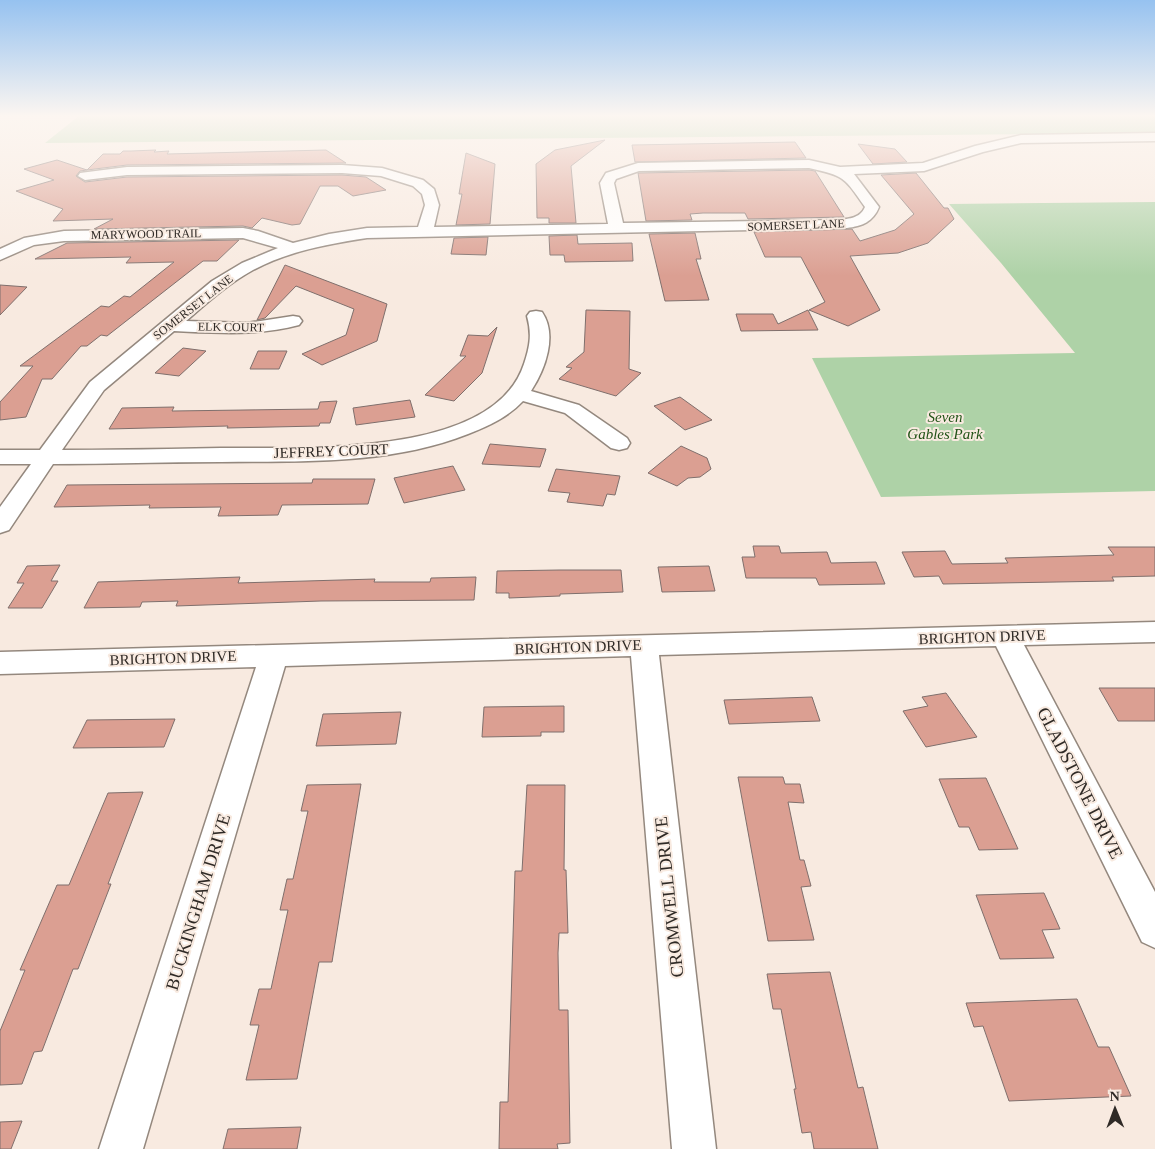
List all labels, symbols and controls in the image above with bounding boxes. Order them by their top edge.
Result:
street label: SOMERSET LANE [747,216,845,234]
street label: MARYWOOD TRAIL [90,226,202,242]
street label: SOMERSET LANE [150,271,236,343]
street label: ELK COURT [198,319,265,335]
park label: Seven Gables Park [907,409,983,442]
street label: JEFFREY COURT [273,441,389,461]
street label: BRIGHTON DRIVE [918,627,1046,647]
street label: BRIGHTON DRIVE [514,637,642,657]
street label: BRIGHTON DRIVE [109,648,237,668]
street label: GLADSTONE DRIVE [1033,704,1127,862]
street label: BUCKINGHAM DRIVE [162,811,234,993]
street label: CROMWELL DRIVE [651,815,687,979]
north arrow [1090,1084,1140,1134]
text: N [1110,1089,1120,1104]

